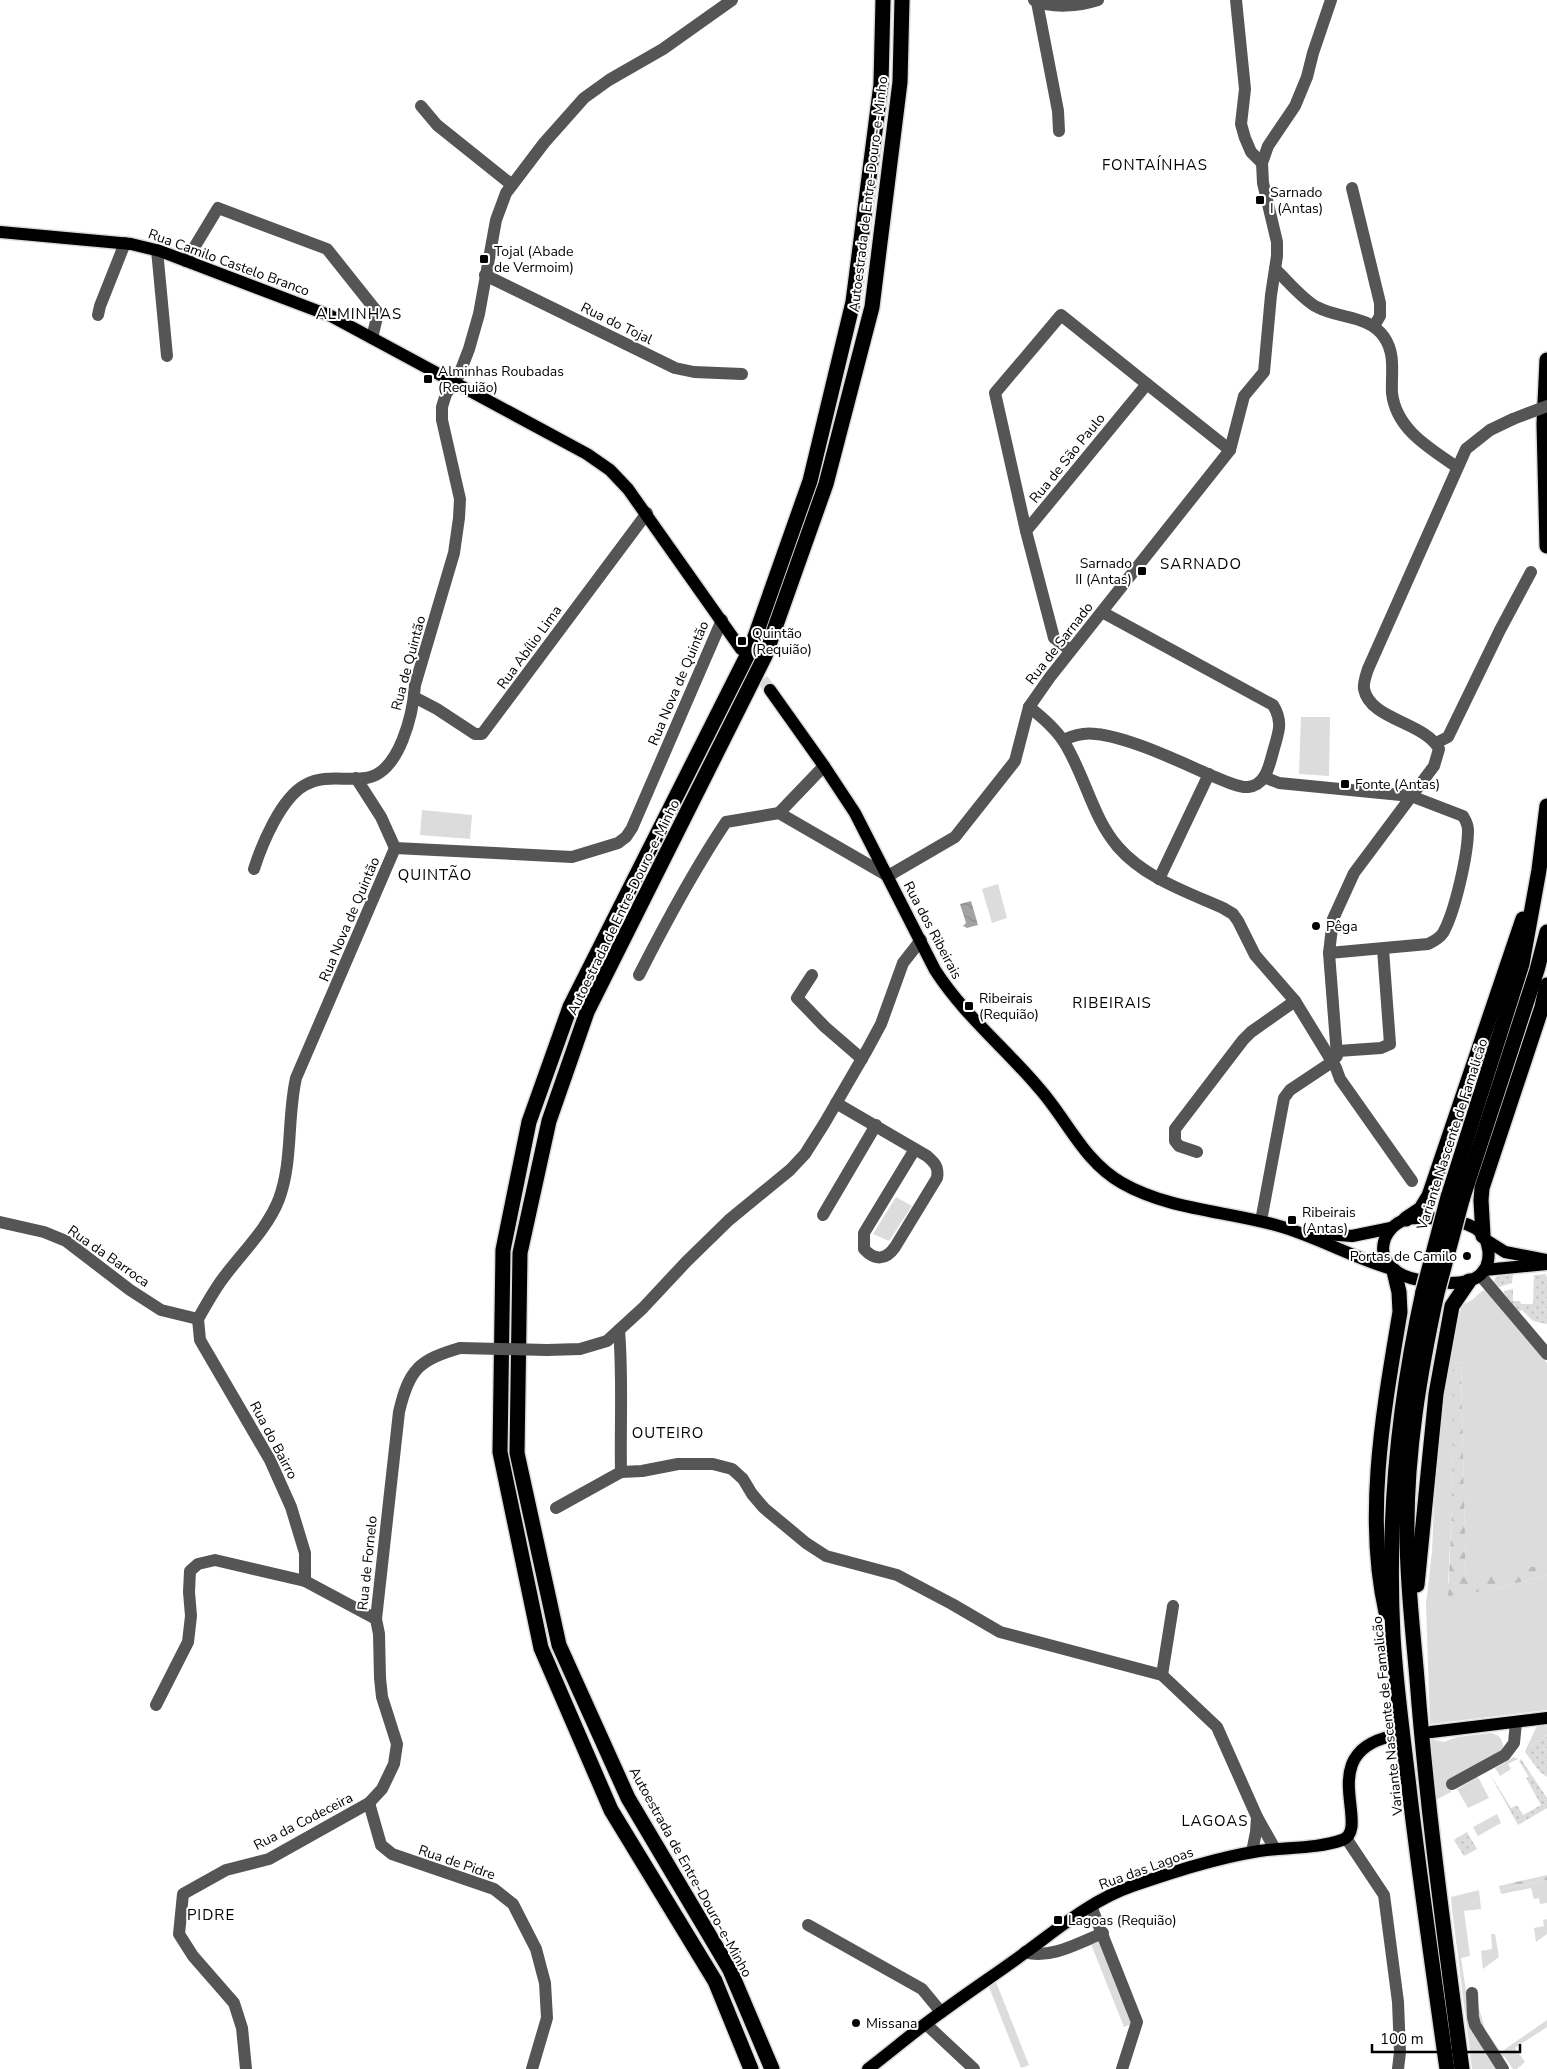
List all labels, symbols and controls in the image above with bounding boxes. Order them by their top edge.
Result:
street label: Autoestrada de Entre-Douro-e-Minho [845,75,892,313]
district label: FONTAÍNHAS [1102,155,1208,175]
place label: Sarnado I (Antas) [1270,183,1323,218]
marker: Sarnado I (Antas) [1254,194,1266,206]
street label: Rua Camilo Castelo Branco [145,224,312,301]
place label: Tojal (Abade de Vermoim) [494,242,574,277]
marker: Tojal (Abade de Vermoim) [478,253,490,265]
street label: Rua do Tojal [578,298,657,349]
district label: ALMINHAS [316,304,402,324]
place label: Alminhas Roubadas (Requião) [438,362,564,397]
marker: Alminhas Roubadas (Requião) [422,373,434,385]
street label: Rua de São Paulo [1025,409,1110,507]
place label: Sarnado II (Antas) [1075,554,1132,589]
district label: SARNADO [1160,554,1242,574]
marker: Sarnado II (Antas) [1136,565,1148,577]
street label: Rua de Sarnado [1021,598,1098,688]
street label: Rua Abílio Lima [493,602,566,693]
street label: Rua de Quintão [387,613,430,713]
street label: Rua Nova de Quintão [644,618,713,748]
place label: Quintão (Requião) [752,624,812,659]
marker: Quintão (Requião) [736,635,748,647]
place label: Fonte (Antas) [1355,775,1440,794]
marker: Fonte (Antas) [1339,778,1351,790]
street label: Autoestrada de Entre-Douro-e-Minho [563,796,684,1018]
street label: Rua Nova de Quintão [315,854,384,984]
district label: QUINTÃO [398,865,472,885]
street label: Rua dos Ribeirais [899,878,966,983]
place label: Pêga [1326,917,1358,936]
marker: Pêga [1310,920,1322,932]
place label: Ribeirais (Requião) [979,989,1039,1024]
district label: RIBEIRAIS [1072,993,1152,1013]
marker: Ribeirais (Requião) [963,1000,975,1012]
street label: Variante Nascente de Famalicão [1412,1036,1493,1233]
place label: Ribeirais (Antas) [1302,1203,1356,1238]
marker: Ribeirais (Antas) [1286,1214,1298,1226]
street label: Rua da Barroca [64,1221,153,1292]
place label: Portas de Camilo [1350,1247,1457,1266]
marker: Portas de Camilo [1461,1250,1473,1262]
street label: Rua do Bairro [245,1398,302,1483]
district label: OUTEIRO [632,1423,704,1443]
street label: Rua de Fornelo [353,1515,382,1611]
street label: Variante Nascente de Famalicão [1368,1615,1408,1818]
street label: Autoestrada de Entre-Douro-e-Minho [625,1764,757,1981]
street label: Rua da Codeceira [250,1788,356,1855]
district label: LAGOAS [1182,1811,1248,1831]
street label: Rua de Pidre [416,1840,498,1884]
street label: Rua das Lagoas [1096,1842,1196,1894]
district label: PIDRE [187,1905,235,1925]
place label: Lagoas (Requião) [1068,1911,1177,1930]
marker: Lagoas (Requião) [1052,1914,1064,1926]
place label: Missana [866,2014,917,2033]
marker: Missana [850,2017,862,2029]
scale bar [1372,2022,1520,2054]
text: 100 m [1380,2029,1424,2049]

